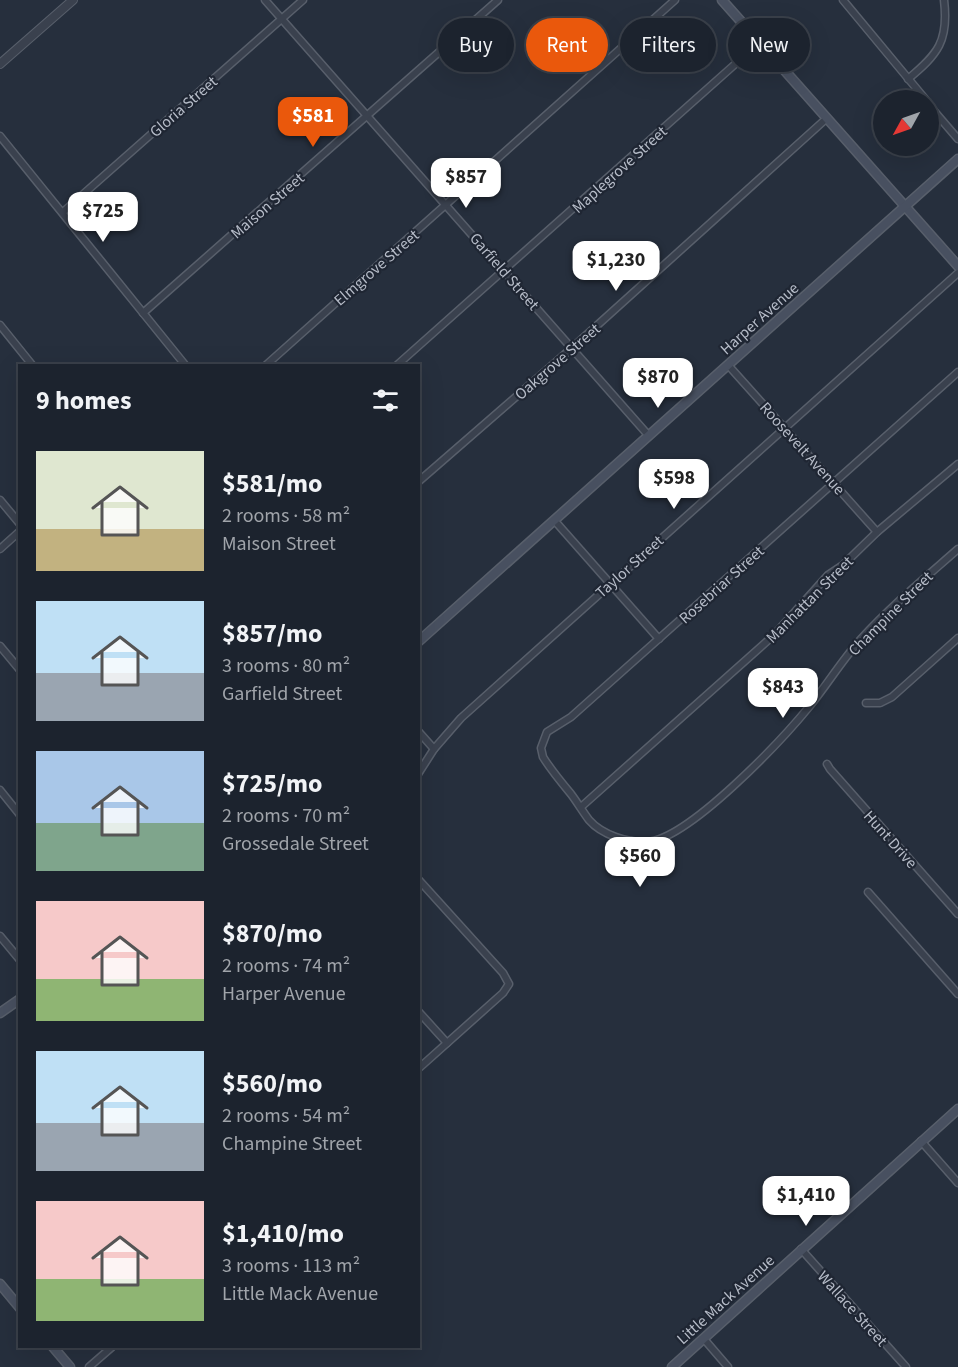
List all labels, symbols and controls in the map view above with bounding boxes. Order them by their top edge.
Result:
chip: Buy [438,18,514,72]
chip: Rent [526,18,608,72]
chip: Filters [620,18,716,72]
chip: New [728,18,810,72]
street label: Gloria Street [145,71,223,142]
north arrow [873,90,939,156]
map controls [873,90,939,156]
pin: $581 [277,97,349,148]
text: $581 [292,102,334,130]
street label: Maplegrove Street [567,121,672,218]
pin: $857 [430,158,502,209]
text: $857 [445,163,487,191]
street label: Maison Street [226,167,310,244]
pin: $725 [67,192,139,243]
text: $725 [82,197,124,225]
street label: Elmgrove Street [329,224,424,311]
street label: Garfield Street [464,228,545,316]
pin: $1,230 [567,241,665,292]
text: $1,230 [587,246,645,274]
street label: Harper Avenue [716,277,804,360]
street label: Oakgrove Street [510,318,606,405]
pin: $870 [622,358,694,409]
text: $870 [637,363,679,391]
text: 9 homes [36,382,131,419]
icon: filters [369,384,402,417]
street label: Roosevelt Avenue [754,397,850,500]
pin: $598 [638,459,710,510]
text: $598 [653,464,695,492]
text: $581/mo [222,465,322,502]
icon: home [84,475,156,547]
text: 2 rooms · 58 m² [222,502,350,530]
text: Maison Street [222,530,336,558]
street label: Taylor Street [591,530,669,603]
street label: Rosebriar Street [674,540,769,629]
street label: Manhattan Street [761,551,859,648]
street label: Champine Street [843,566,938,661]
text: $857/mo [222,615,322,652]
icon: home [84,625,156,697]
text: 3 rooms · 80 m² [222,652,350,680]
pin: $843 [747,668,819,719]
text: $843 [762,673,804,701]
text: Garfield Street [222,680,342,708]
text: $725/mo [222,765,322,802]
icon: home [84,775,156,847]
text: 2 rooms · 70 m² [222,802,350,830]
street label: Hunt Drive [858,806,922,874]
text: Grossedale Street [222,830,369,858]
pin: $560 [604,837,676,888]
text: $560 [619,842,661,870]
text: $870/mo [222,915,322,952]
icon: home [84,925,156,997]
text: 2 rooms · 74 m² [222,952,350,980]
text: Harper Avenue [222,980,346,1008]
text: $560/mo [222,1065,322,1102]
icon: home [84,1075,156,1147]
text: 2 rooms · 54 m² [222,1102,350,1130]
text: Champine Street [222,1130,362,1158]
pin: $1,410 [757,1176,855,1227]
text: $1,410 [777,1181,835,1209]
text: $1,410/mo [222,1215,344,1252]
icon: home [84,1225,156,1297]
street label: Little Mack Avenue [672,1250,779,1350]
text: 3 rooms · 113 m² [222,1252,360,1280]
street label: Wallace Street [812,1266,893,1352]
text: Little Mack Avenue [222,1280,378,1308]

